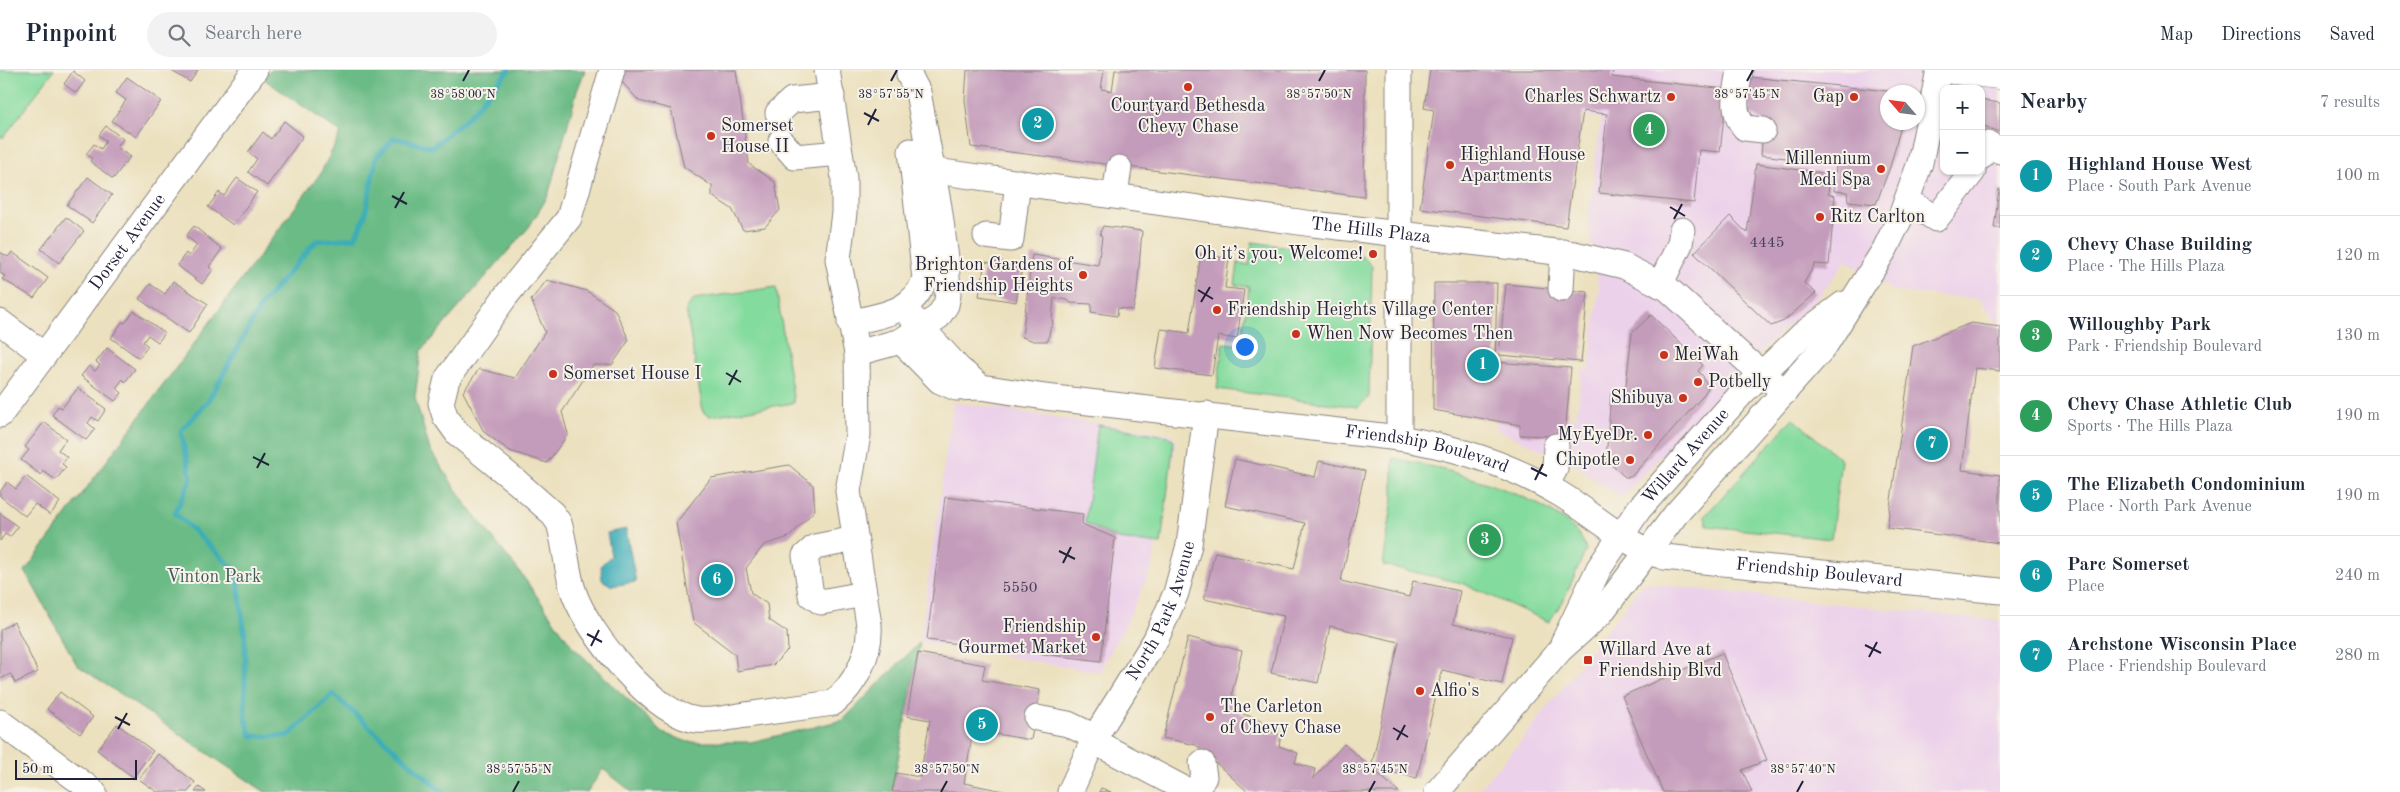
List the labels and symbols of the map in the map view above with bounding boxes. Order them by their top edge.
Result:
marker: Courtyard Bethesda Chevy Chase [1182,81,1194,93]
north arrow [1880,85,1925,130]
text: 38°58'00"N [430,88,496,101]
text: 38°57'55"N [858,88,924,101]
text: 38°57'50"N [1286,88,1352,101]
place label: Charles Schwartz [1524,88,1661,106]
text: 38°57'45"N [1714,88,1780,101]
place label: Gap [1813,88,1844,106]
marker: Charles Schwartz [1665,91,1677,103]
marker: Gap [1848,91,1860,103]
place label: Courtyard Bethesda Chevy Chase [1110,97,1266,136]
pin: 2 [1022,105,1054,143]
pin: 4 [1633,111,1665,149]
place label: Somerset House II [721,117,793,156]
marker: Somerset House II [705,130,717,142]
place label: Highland House Apartments [1460,146,1585,185]
place label: Millennium Medi Spa [1785,150,1871,189]
marker: Highland House Apartments [1444,159,1456,171]
marker: Millennium Medi Spa [1875,163,1887,175]
street label: Dorset Avenue [86,190,169,294]
place label: Ritz Carlton [1830,208,1925,226]
marker: Ritz Carlton [1814,211,1826,223]
street label: The Hills Plaza [1310,215,1432,246]
house number: 4445 [1750,236,1784,251]
place label: Oh it’s you, Welcome! [1194,245,1363,263]
marker: Oh it’s you, Welcome! [1367,248,1379,260]
place label: Brighton Gardens of Friendship Heights [914,256,1074,295]
marker: Brighton Gardens of Friendship Heights [1077,269,1089,281]
place label: Friendship Heights Village Center [1227,301,1494,319]
marker: Friendship Heights Village Center [1211,304,1223,316]
place label: When Now Becomes Then [1306,325,1513,343]
marker: When Now Becomes Then [1290,328,1302,340]
your location [1232,334,1258,360]
pin: 1 [1467,346,1499,384]
place label: MeiWah [1674,346,1739,364]
marker: MeiWah [1658,349,1670,361]
place label: Somerset House I [563,365,701,383]
marker: Somerset House I [547,368,559,380]
place label: Potbelly [1708,373,1772,391]
marker: Potbelly [1692,376,1704,388]
place label: Shibuya [1611,389,1673,407]
marker: Shibuya [1677,392,1689,404]
street label: Willard Avenue [1639,405,1733,507]
street label: Friendship Boulevard [1344,423,1511,476]
pin: 7 [1916,425,1948,463]
place label: MyEyeDr. [1558,426,1638,444]
marker: MyEyeDr. [1642,429,1654,441]
place label: Chipotle [1556,451,1620,469]
marker: Chipotle [1624,454,1636,466]
pin: 3 [1469,521,1501,559]
street label: North Park Avenue [1123,539,1199,684]
street label: Friendship Boulevard [1735,555,1903,590]
pin: 6 [701,561,733,599]
park label: Vinton Park [167,568,261,586]
house number: 5550 [1003,581,1037,596]
place label: Friendship Gourmet Market [958,618,1086,657]
marker: Friendship Gourmet Market [1090,631,1102,643]
place label: Willard Ave at Friendship Blvd [1598,641,1722,680]
marker: Willard Ave at Friendship Blvd [1582,654,1594,666]
place label: Alfio's [1430,682,1479,700]
marker: Alfio's [1414,685,1426,697]
place label: The Carleton of Chevy Chase [1220,698,1341,737]
pin: 5 [966,706,998,744]
marker: The Carleton of Chevy Chase [1204,711,1216,723]
scale bar [15,757,138,780]
text: 38°57'55"N [486,763,552,776]
text: 38°57'50"N [914,763,980,776]
text: 38°57'45"N [1342,763,1408,776]
text: 38°57'40"N [1770,763,1836,776]

